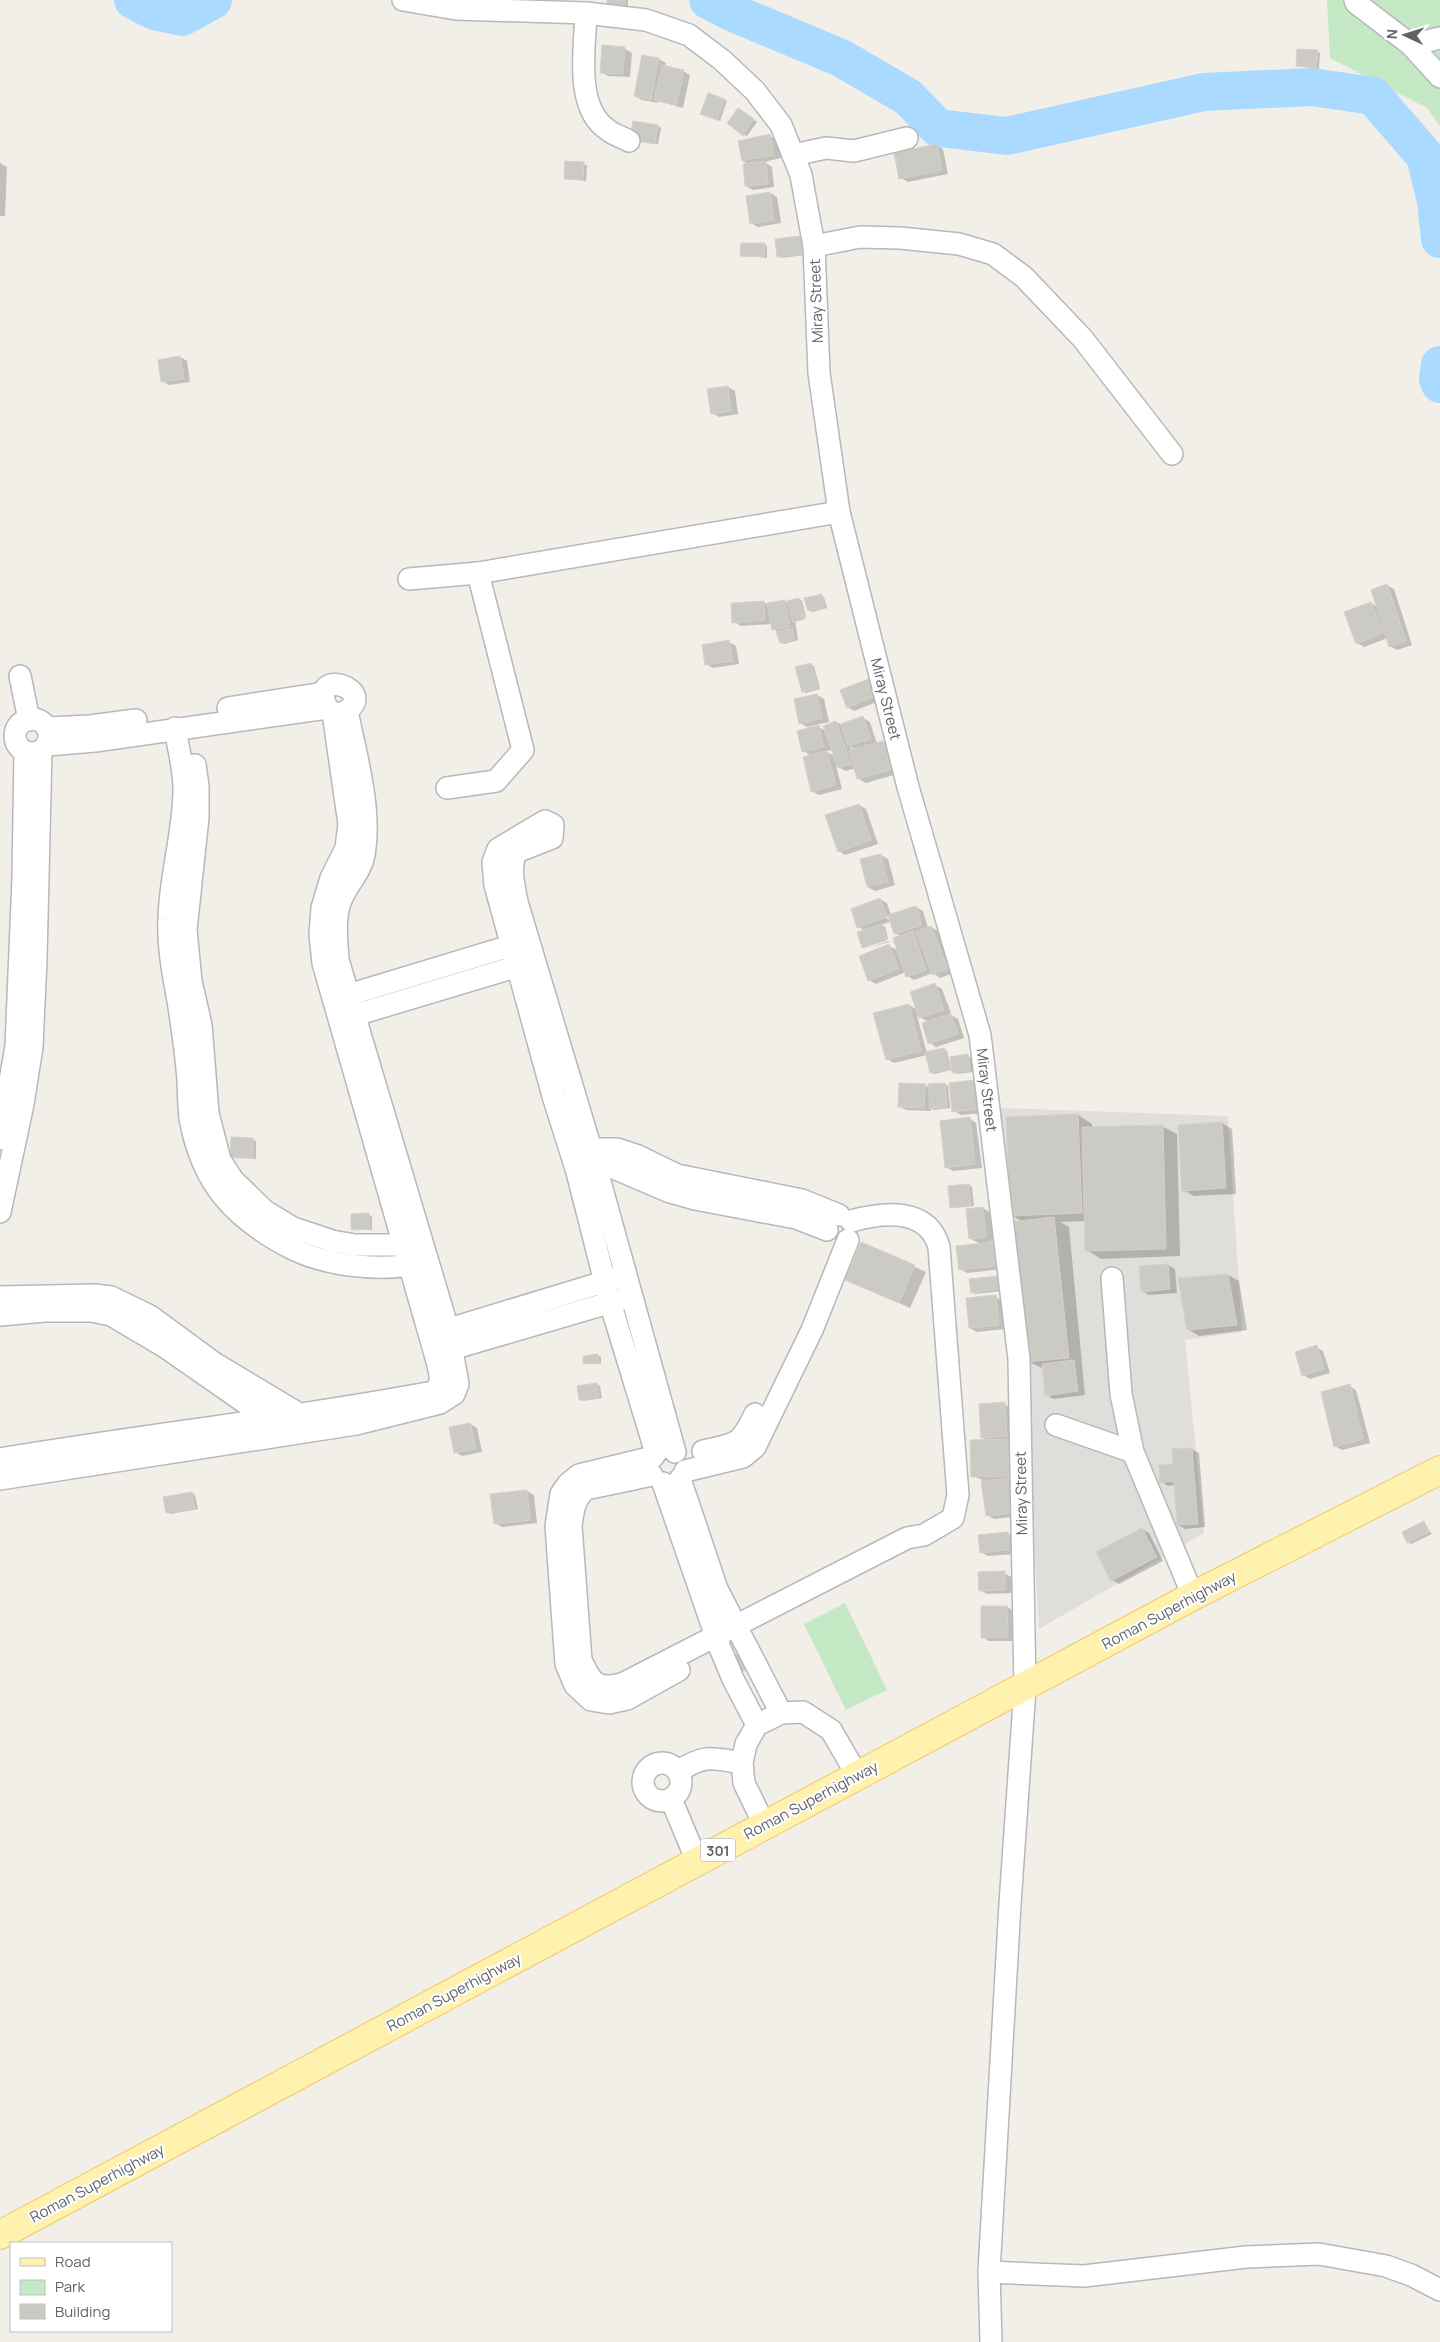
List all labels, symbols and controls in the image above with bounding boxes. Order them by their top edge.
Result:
north arrow [1380,10,1430,60]
text: N [1382,28,1401,40]
street label: Miray Street [804,259,828,343]
street label: Miray Street [866,656,906,742]
street label: Miray Street [971,1047,1003,1133]
street label: Miray Street [1010,1451,1032,1535]
street label: Roman Superhighway [1098,1566,1240,1654]
street label: Roman Superhighway [740,1756,882,1844]
road number: 301 [700,1838,736,1862]
street label: Roman Superhighway [383,1948,525,2036]
street label: Roman Superhighway [26,2139,168,2227]
legend [10,2242,172,2332]
text: Road [55,2251,91,2272]
text: Park [55,2276,85,2297]
text: Building [55,2301,110,2322]

